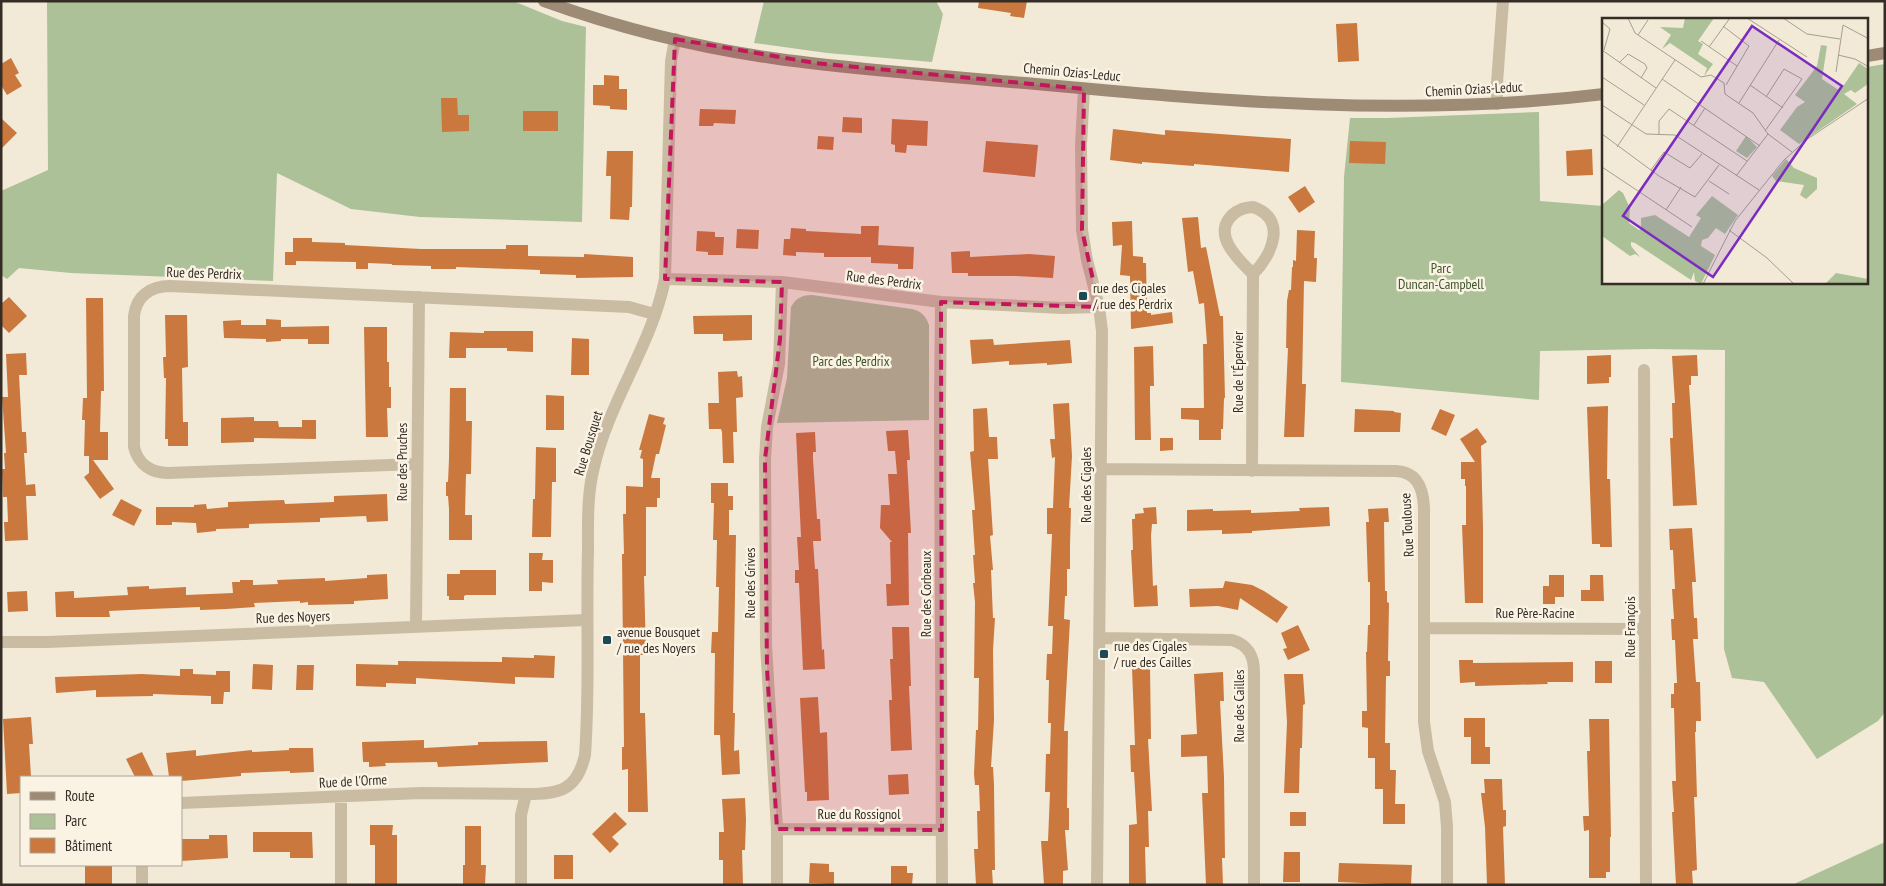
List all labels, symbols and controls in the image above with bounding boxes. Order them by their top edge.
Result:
inset map [1602,18,1868,284]
street label: Chemin Ozias-Leduc [1023,59,1121,85]
street label: Chemin Ozias-Leduc [1425,77,1523,101]
park label: Parc Duncan-Campbell [1398,259,1485,293]
street label: Rue des Perdrix [166,263,242,283]
street label: Rue des Perdrix [846,266,923,294]
place label: rue des Cigales / rue des Perdrix [1092,279,1173,313]
marker: rue des Cigales / rue des Perdrix [1077,290,1089,302]
street label: Rue de l'Épervier [1229,331,1247,413]
park label: Parc des Perdrix [813,352,890,370]
street label: Rue Bousquet [570,408,606,478]
street label: Rue des Pruches [393,422,411,501]
street label: Rue des Cigales [1077,447,1095,523]
street label: Rue Toulouse [1396,492,1418,557]
street label: Rue des Grives [741,547,759,618]
street label: Rue des Corbeaux [917,551,935,637]
street label: Rue François [1621,596,1639,658]
street label: Rue Père-Racine [1495,604,1575,622]
street label: Rue des Noyers [256,607,331,627]
place label: avenue Bousquet / rue des Noyers [616,623,700,657]
marker: avenue Bousquet / rue des Noyers [601,634,613,646]
place label: rue des Cigales / rue des Cailles [1113,637,1191,671]
marker: rue des Cigales / rue des Cailles [1098,648,1110,660]
street label: Rue des Cailles [1230,669,1248,743]
street label: Rue de l'Orme [319,770,388,792]
legend [20,776,182,866]
text: Route [65,786,95,805]
street label: Rue du Rossignol [818,805,901,823]
text: Parc [65,811,87,830]
text: Bâtiment [65,836,112,855]

